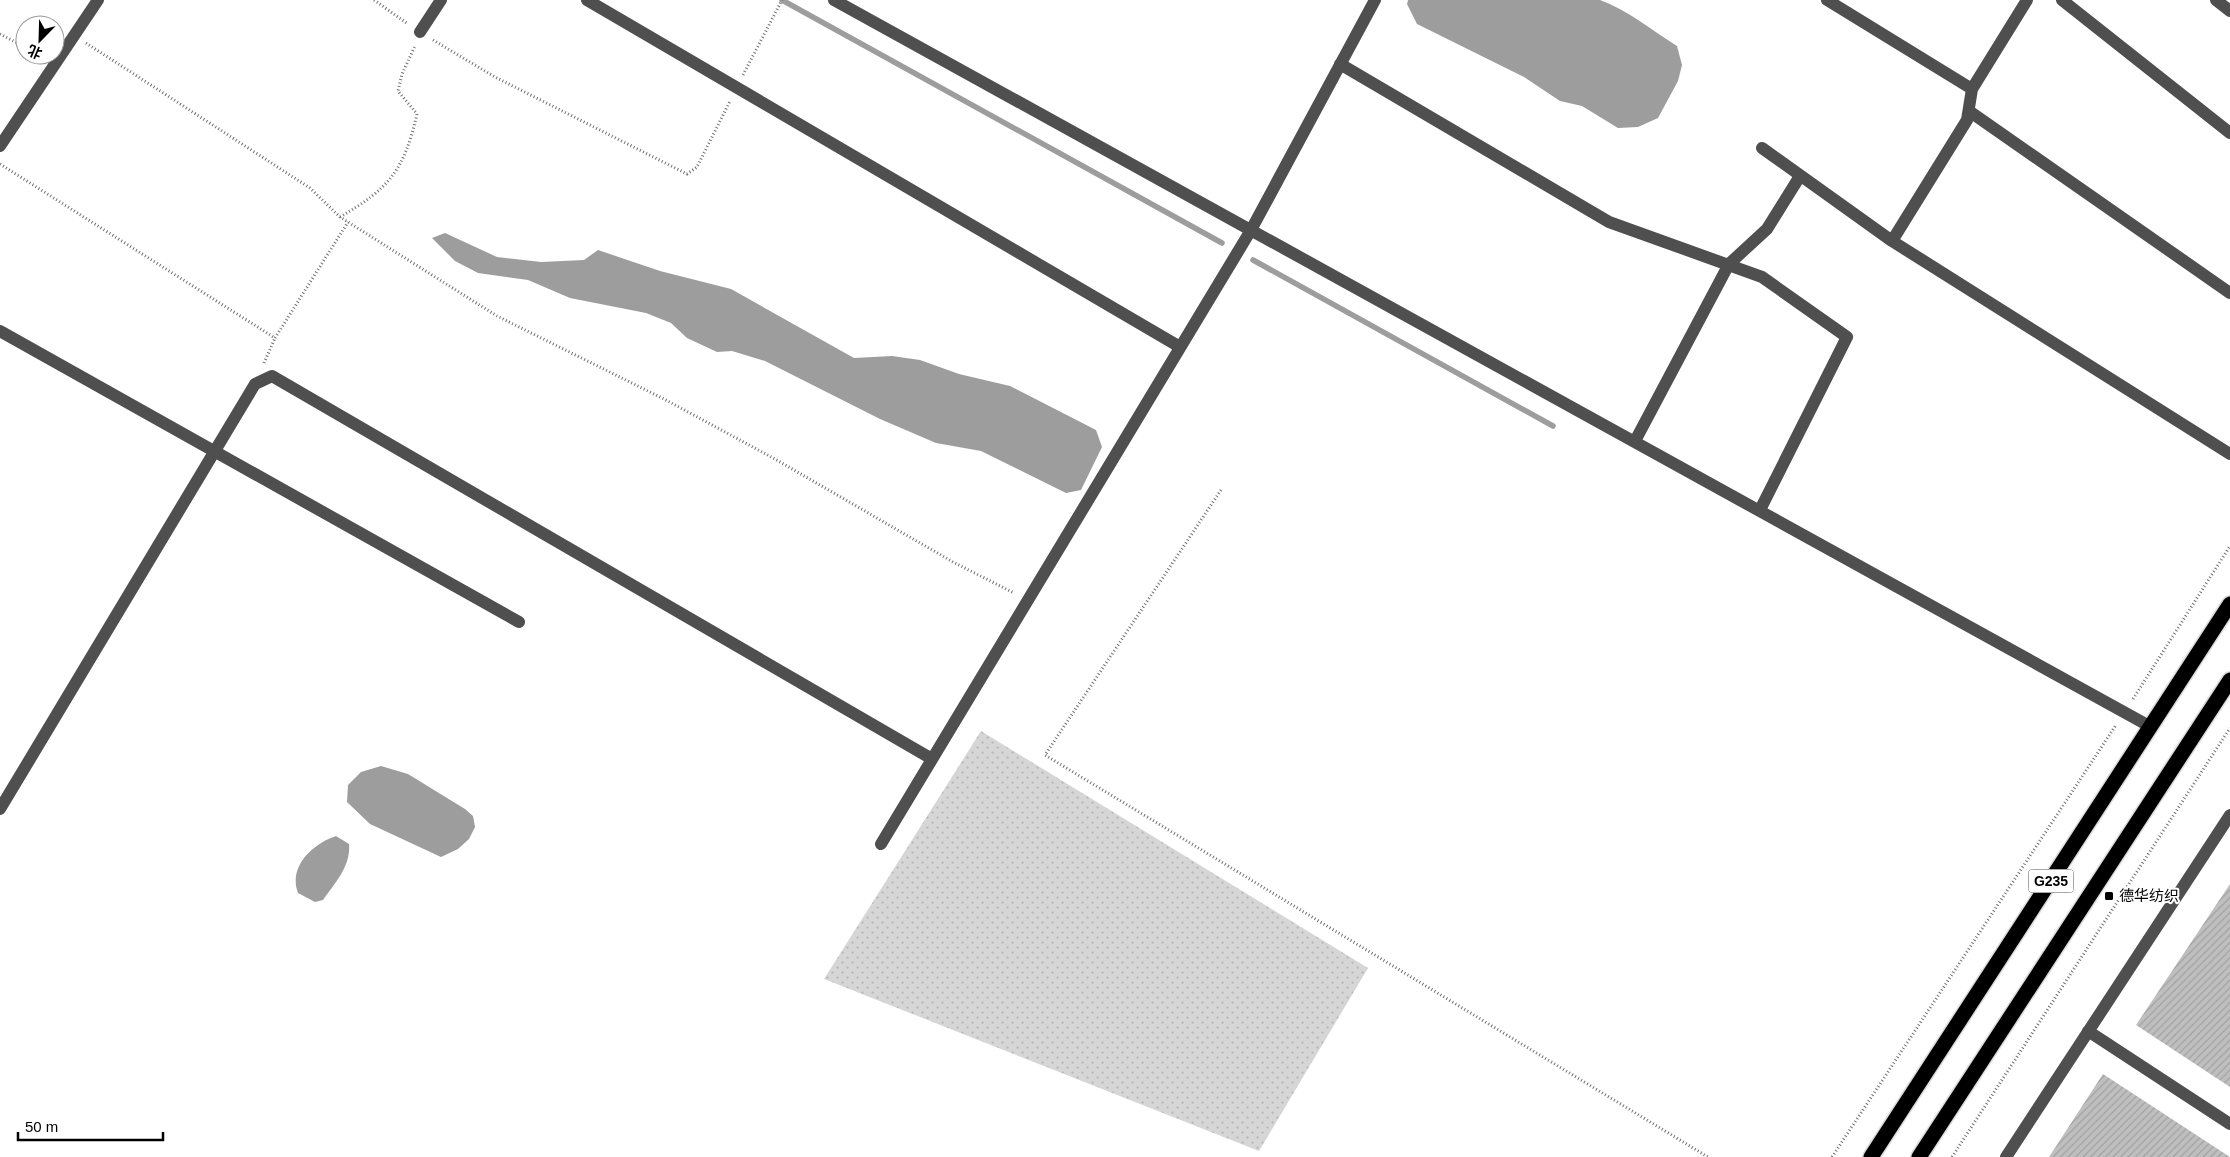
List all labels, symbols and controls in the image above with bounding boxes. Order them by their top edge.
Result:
north arrow [15,15,65,65]
text: 北 [25,42,44,62]
road number: G235 [2028,869,2074,892]
place label: 德华纺织 [2119,887,2179,904]
marker: 德华纺织 [2103,890,2115,902]
scale bar [18,1110,162,1142]
text: 50 m [25,1118,58,1135]

